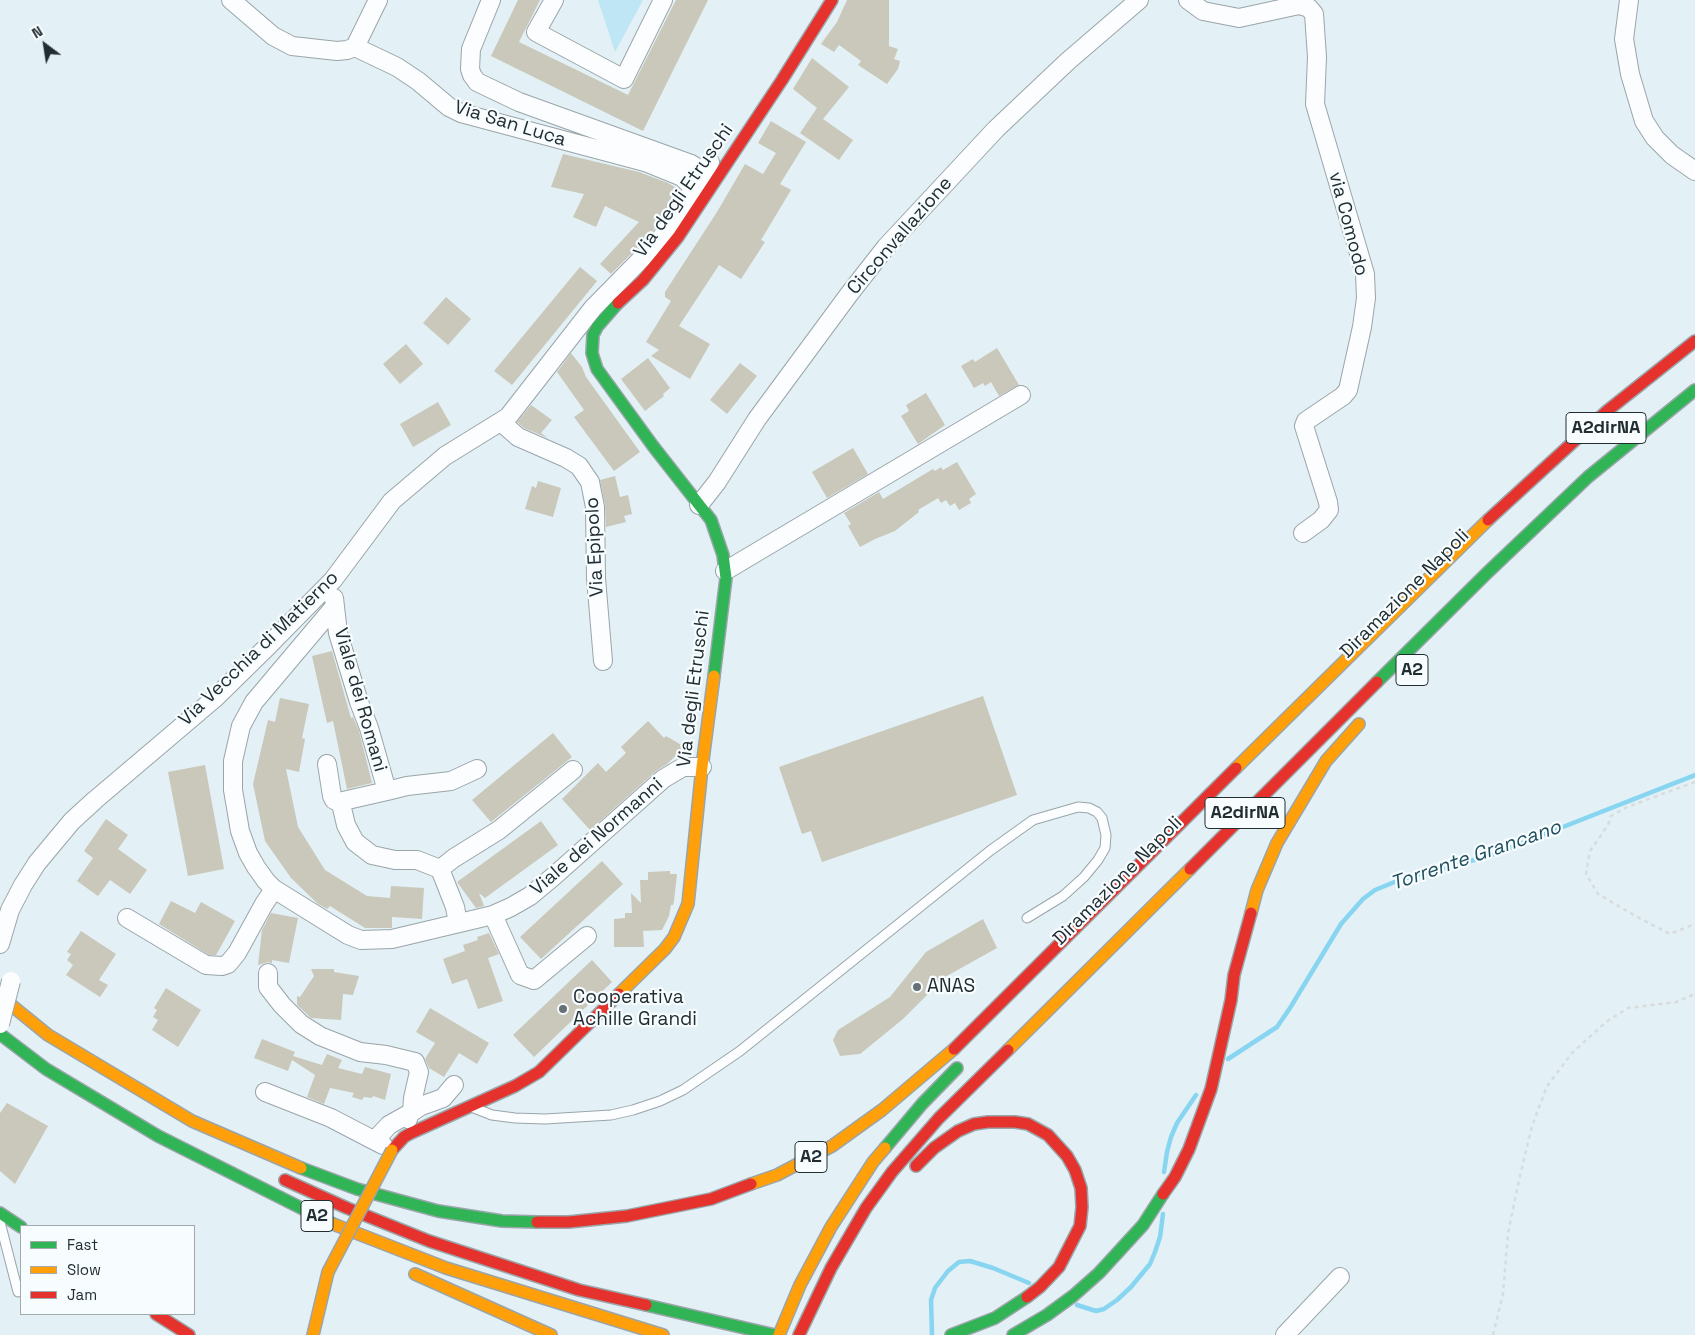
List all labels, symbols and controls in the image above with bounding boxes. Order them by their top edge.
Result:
north arrow [20,20,70,70]
text: N [29,22,46,42]
street label: Via San Luca [451,96,569,152]
street label: Via degli Etruschi [629,120,739,262]
street label: via Comodo [1323,170,1373,278]
street label: Circonvallazione [843,173,957,299]
road number: A2dirNA [1566,412,1646,443]
street label: Via Epipolo [581,496,609,598]
street label: Diramazione Napoli [1336,525,1474,663]
street label: Via Vecchia di Matierno [174,567,344,731]
street label: Via degli Etruschi [673,609,715,769]
street label: Viale dei Romani [329,626,391,774]
road number: A2 [1396,654,1428,686]
street label: Viale dei Normanni [526,773,668,901]
road number: A2dirNA [1205,798,1285,828]
street label: Diramazione Napoli [1049,812,1187,950]
water label: Torrente Grancano [1388,816,1564,896]
place label: ANAS [927,976,975,998]
marker: ANAS [911,981,923,993]
place label: Cooperativa Achille Grandi [573,987,697,1031]
marker: Cooperativa Achille Grandi [557,1003,569,1015]
road number: A2 [795,1142,827,1172]
road number: A2 [301,1200,333,1232]
legend [20,1225,195,1315]
text: Fast [67,1235,98,1254]
text: Slow [67,1260,101,1279]
text: Jam [67,1285,97,1304]

